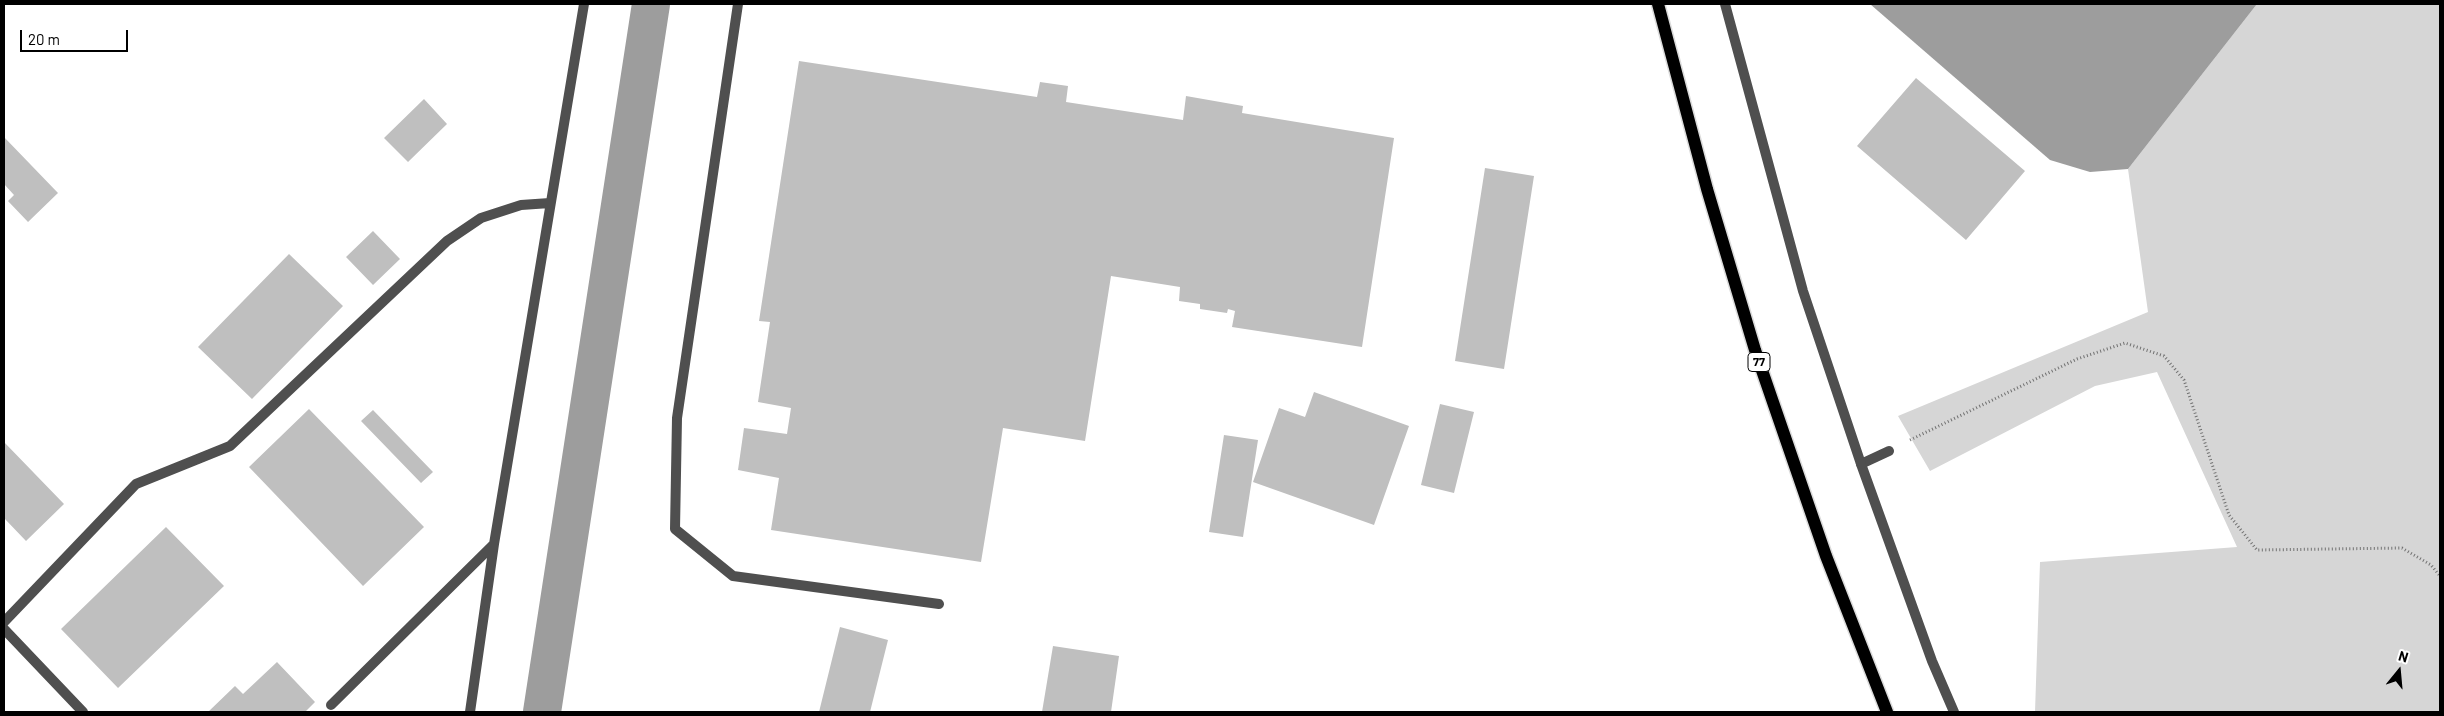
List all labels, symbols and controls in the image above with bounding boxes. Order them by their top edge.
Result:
scale bar [22,20,130,52]
text: 20 m [28,30,60,48]
road number: 77 [1748,352,1770,372]
north arrow [2374,646,2424,696]
text: N [2397,647,2410,666]

